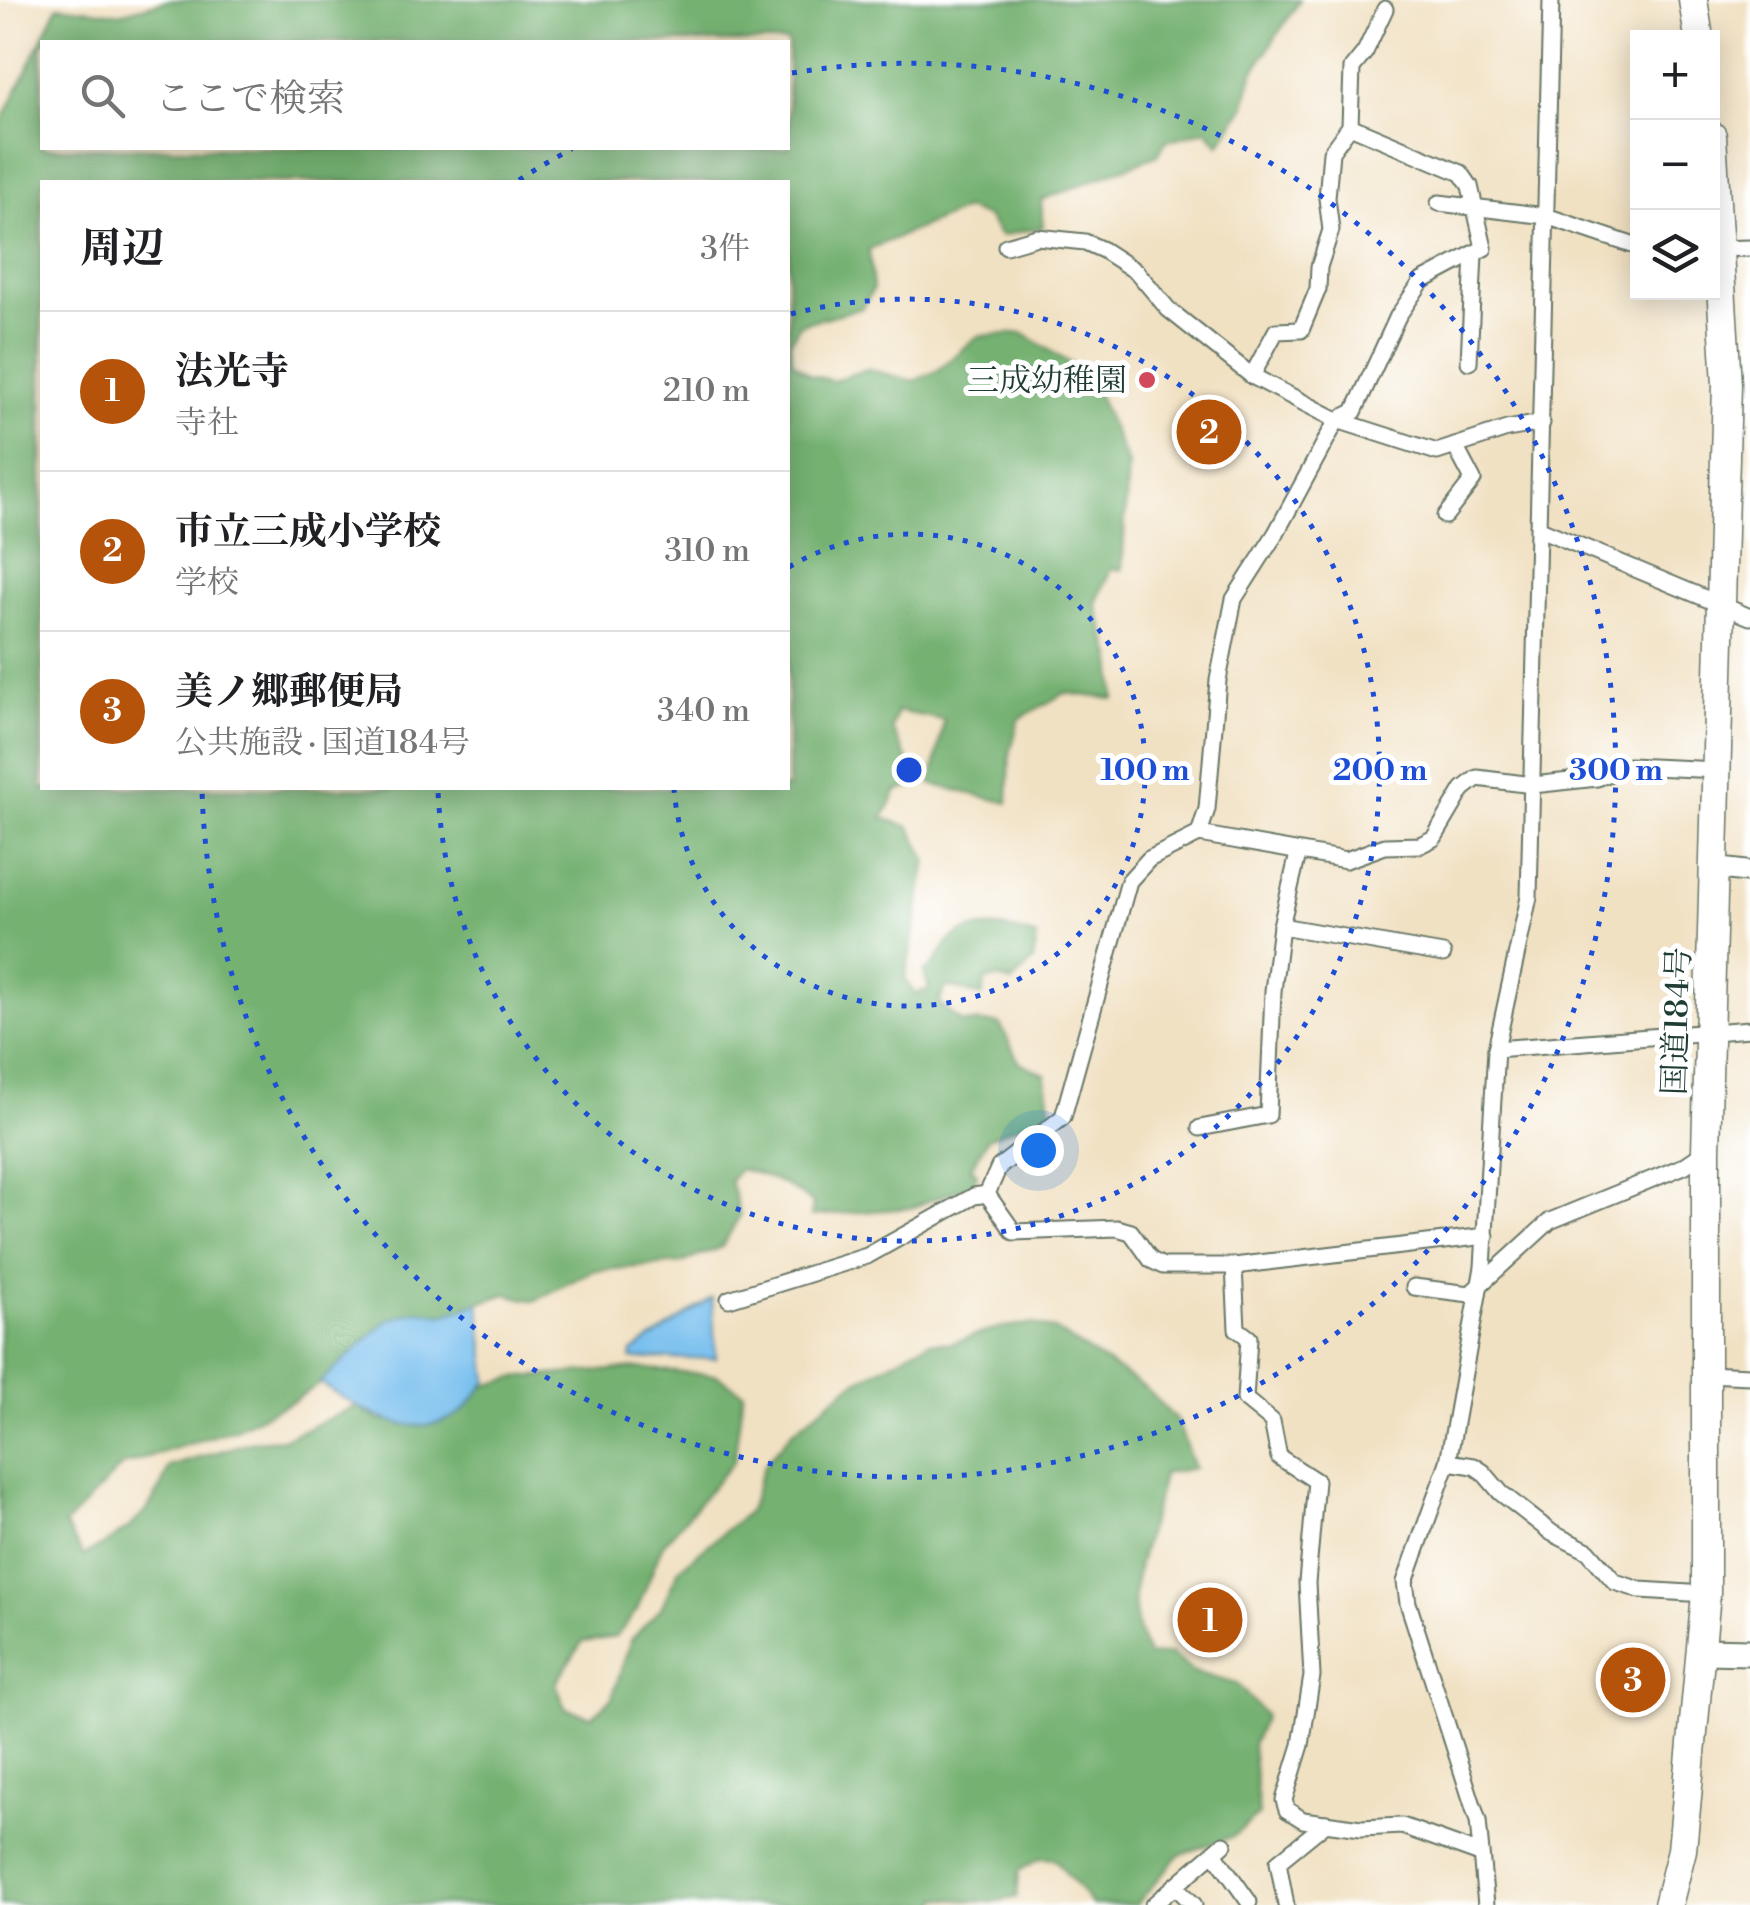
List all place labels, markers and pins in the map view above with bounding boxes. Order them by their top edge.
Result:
place label: 三成幼稚園 [967,361,1127,401]
marker: 三成幼稚園 [1136,369,1158,391]
pin: 2 [1176,394,1242,470]
centre of rings [891,752,927,788]
pin: 1 [1178,1582,1242,1658]
pin: 3 [1600,1642,1666,1718]

